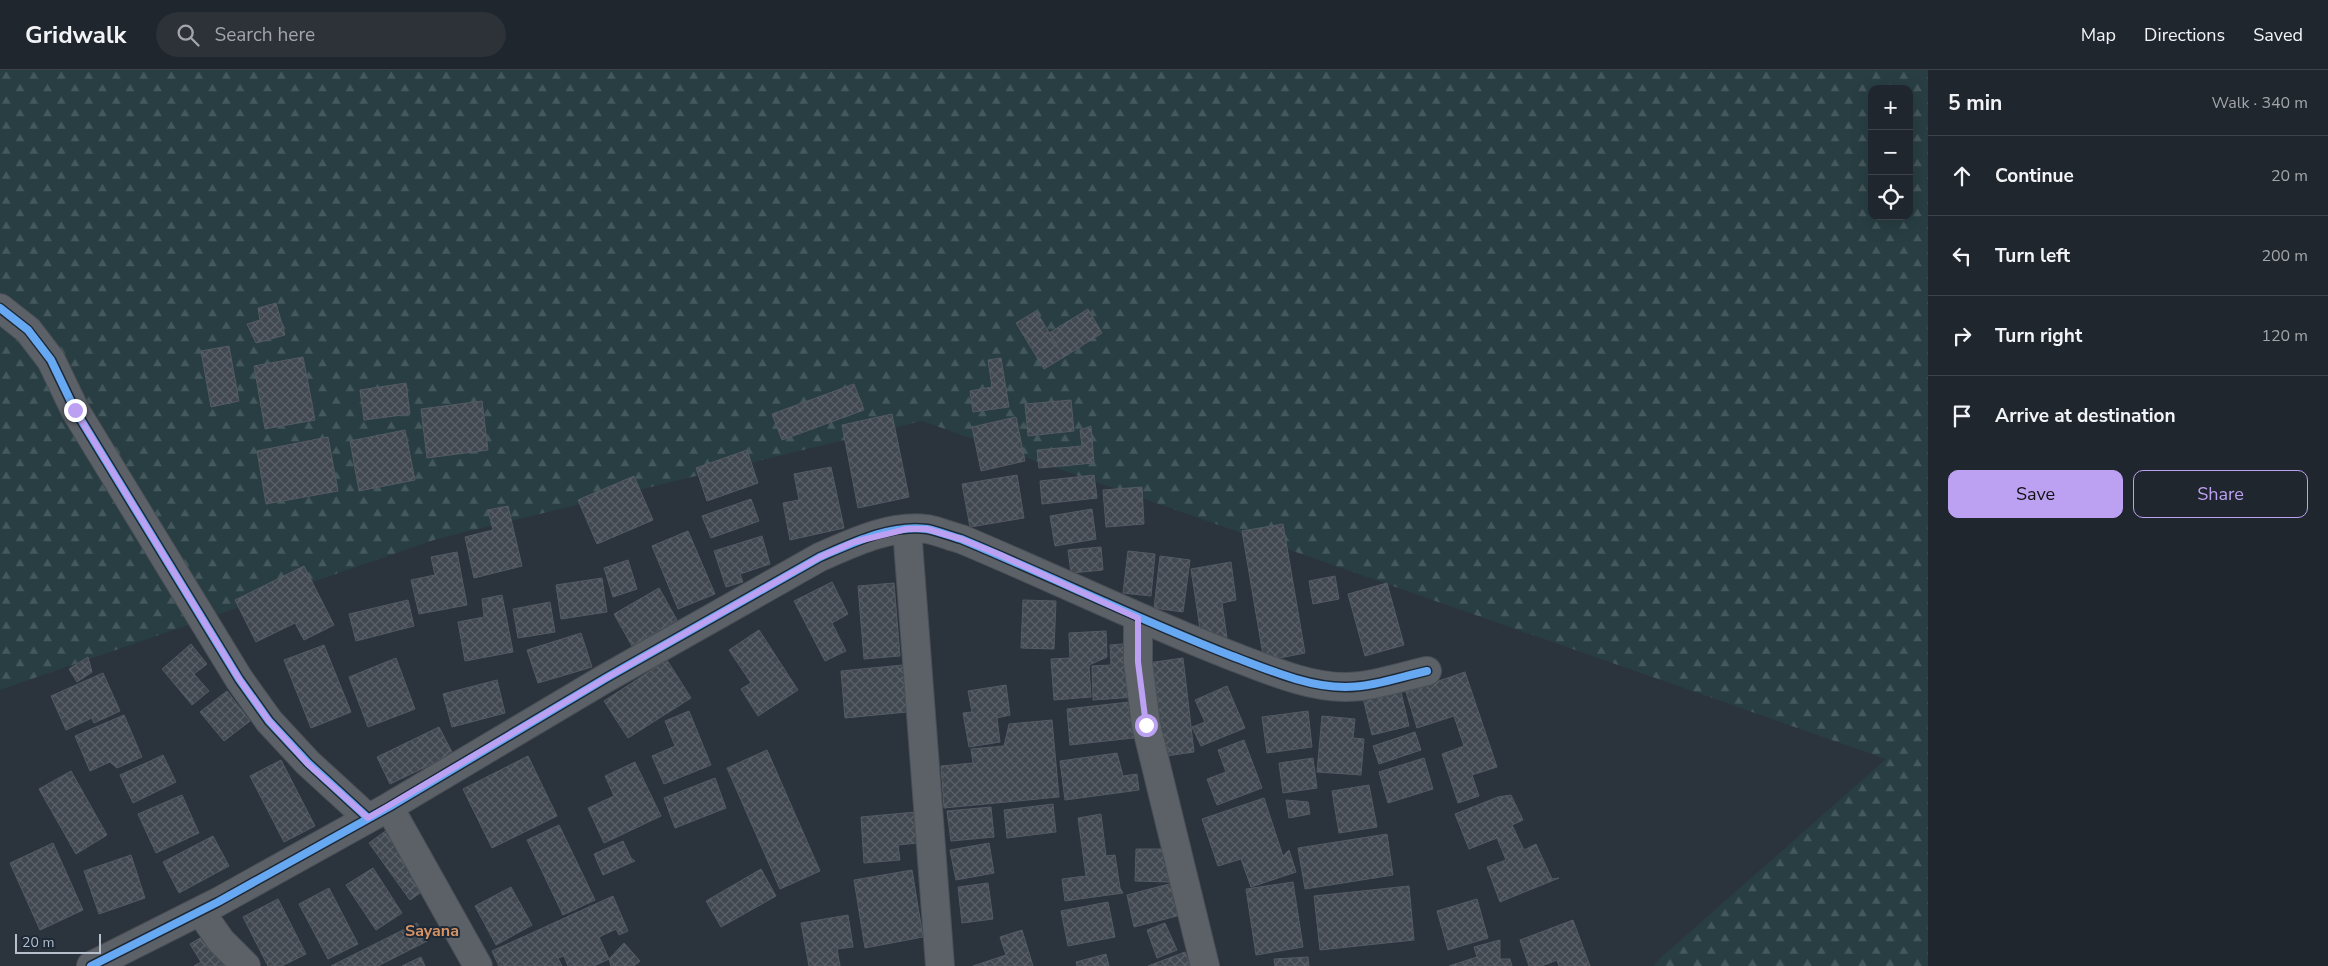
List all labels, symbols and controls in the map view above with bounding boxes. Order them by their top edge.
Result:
search box [156,12,506,57]
text: Gridwalk [25,19,126,51]
icon: search [174,21,202,49]
text: Search here [214,22,315,48]
text: Map [2081,23,2116,47]
text: Directions [2144,23,2225,47]
text: Saved [2253,23,2303,47]
map controls [1868,85,1913,220]
button: + [1868,85,1913,130]
text: 5 min [1948,89,2002,117]
text: Walk · 340 m [2212,92,2308,114]
button: − [1868,130,1913,175]
icon: ahead [1948,162,1976,190]
text: Continue [1995,163,2074,189]
text: 20 m [2271,165,2308,187]
button: locate [1868,175,1913,220]
icon: left [1948,242,1976,270]
text: Turn left [1995,243,2070,269]
text: 200 m [2261,245,2308,267]
icon: right [1948,322,1976,350]
text: Turn right [1995,323,2082,349]
text: 120 m [2261,325,2308,347]
route end [64,399,87,422]
icon: arrive [1948,402,1976,430]
text: Arrive at destination [1995,403,2176,429]
button: Save [1948,470,2123,518]
button: Share [2133,470,2308,518]
route start [1135,714,1158,737]
district label: Sayana [405,920,459,942]
scale bar [15,931,101,954]
text: 20 m [22,933,54,952]

